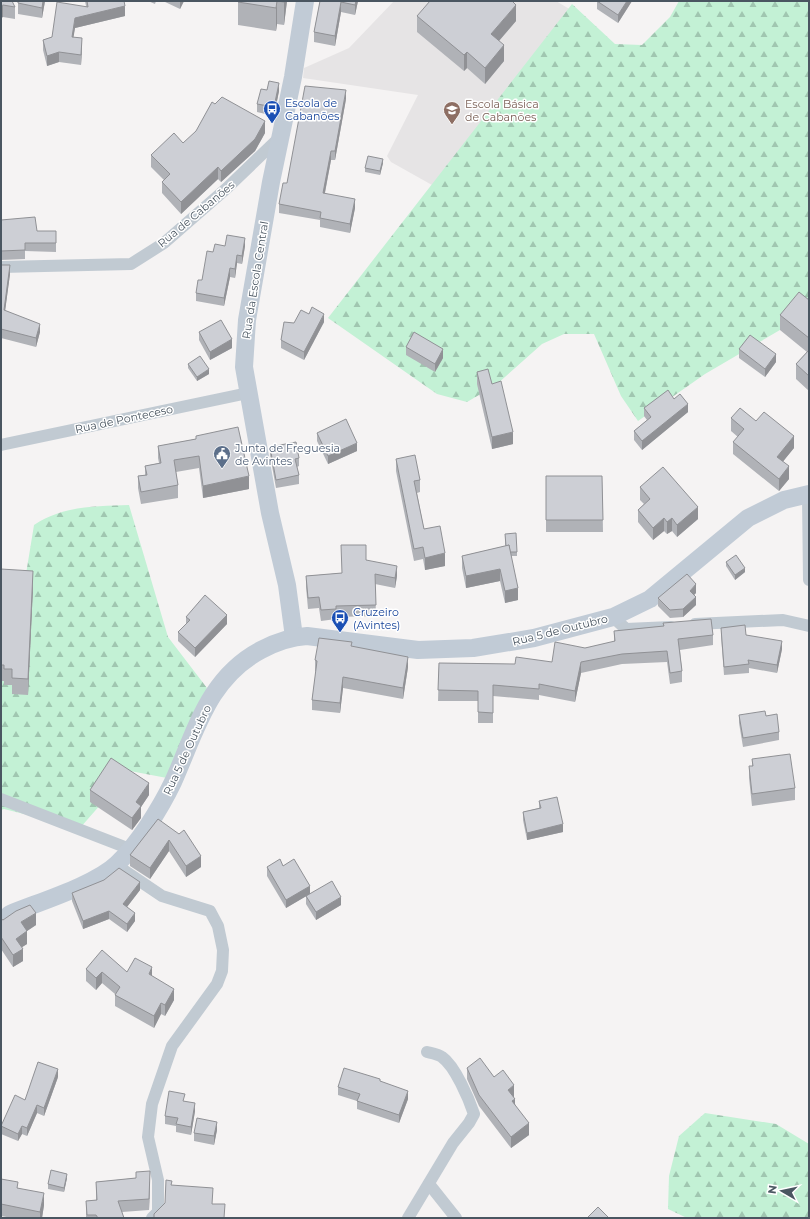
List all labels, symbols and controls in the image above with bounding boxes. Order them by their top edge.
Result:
place label: Escola de Cabanões [285,96,340,123]
place label: Escola Básica de Cabanões [465,97,539,124]
bus stop icon: Escola de Cabanões [262,99,282,124]
school or university icon: Escola Básica de Cabanões [442,100,462,125]
street label: Rua de Cabanões [155,177,238,250]
street label: Rua da Escola Central [239,220,271,340]
street label: Rua de Ponteceso [74,402,174,436]
place label: Junta de Freguesia de Avintes [234,441,340,468]
public building icon: Junta de Freguesia de Avintes [212,444,232,469]
place label: Cruzeiro (Avintes) [353,605,400,632]
bus stop icon: Cruzeiro (Avintes) [330,608,350,633]
street label: Rua 5 de Outubro [511,611,609,649]
street label: Rua 5 de Outubro [160,703,214,797]
north arrow [762,1171,802,1211]
text: N [765,1184,780,1195]

